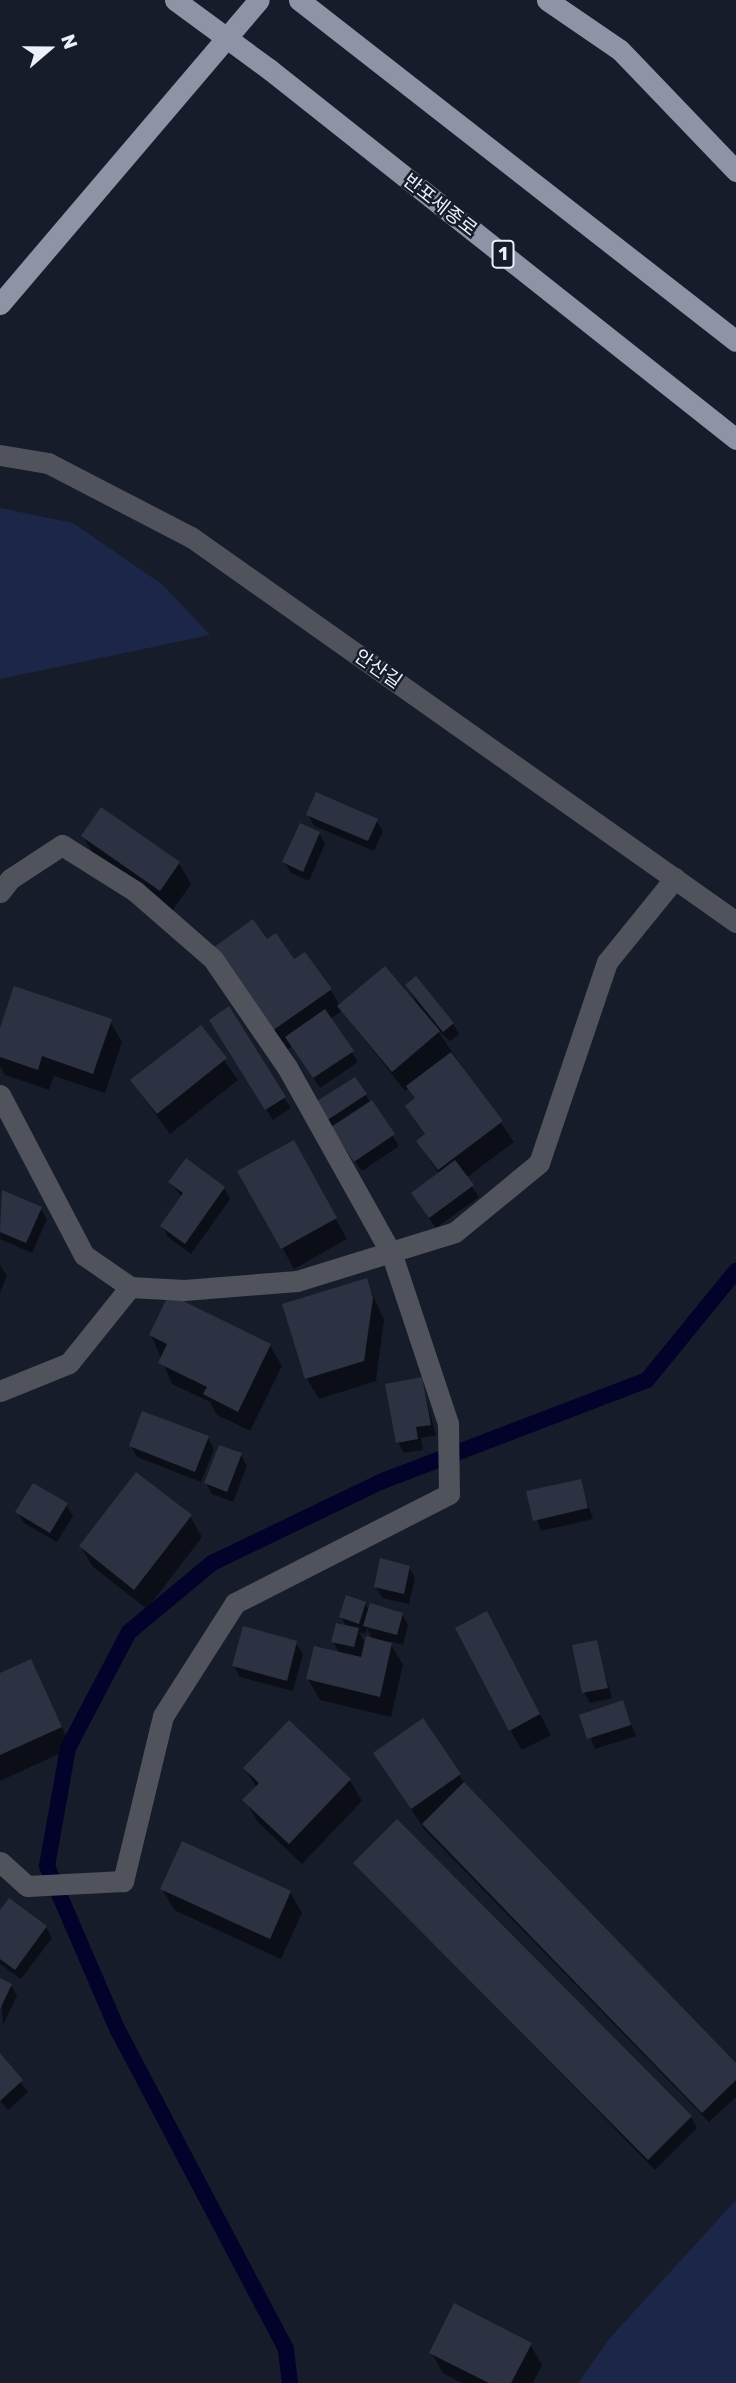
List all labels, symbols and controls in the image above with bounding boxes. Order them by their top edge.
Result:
north arrow [14,14,84,84]
text: N [56,31,82,52]
street label: 반포세종로 [399,169,481,241]
road number: 1 [491,240,515,268]
street label: 안산길 [350,645,406,693]

